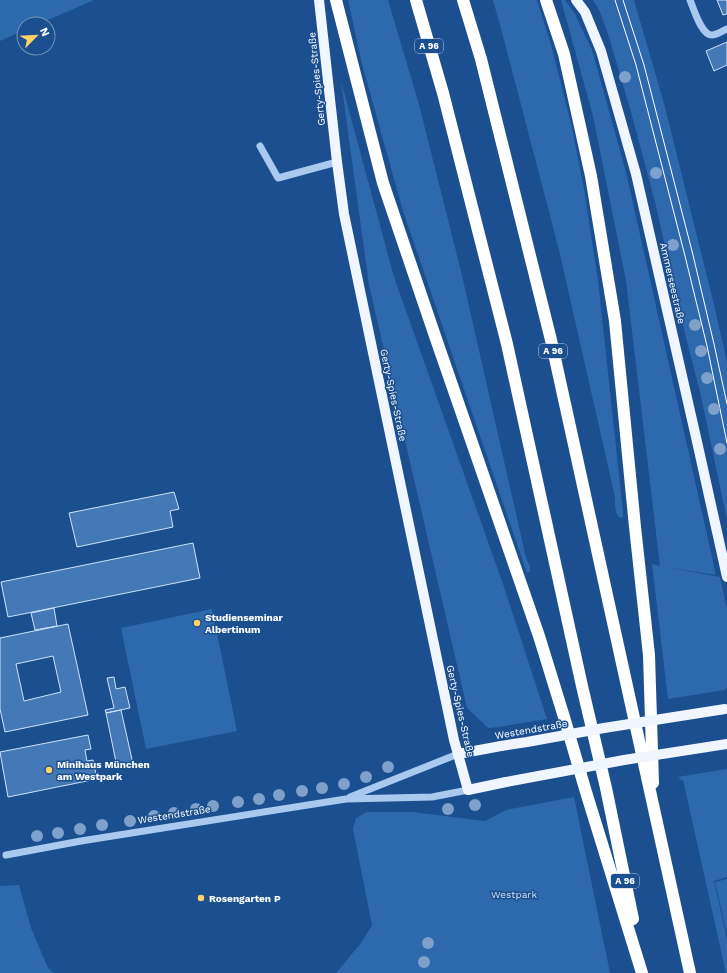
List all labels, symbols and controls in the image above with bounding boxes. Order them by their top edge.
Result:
north arrow [16,16,56,56]
text: N [37,26,52,39]
street label: Gerty-Spies-Straße [306,31,327,126]
road number: A 96 [415,39,443,53]
street label: Ammerseestraße [658,241,687,325]
road number: A 96 [539,344,567,358]
street label: Gerty-Spies-Straße [378,348,409,442]
place label: Studienseminar Albertinum [205,612,284,635]
marker: Studienseminar Albertinum [192,618,202,628]
street label: Gerty-Spies-Straße [445,664,477,758]
street label: Westendstraße [494,718,569,741]
place label: Minihaus München am Westpark [57,759,150,782]
marker: Minihaus München am Westpark [44,765,54,775]
street label: Westendstraße [137,803,212,826]
road number: A 96 [611,874,639,888]
park label: Westpark [491,889,537,900]
marker: Rosengarten P [196,893,206,903]
place label: Rosengarten P [209,893,281,904]

